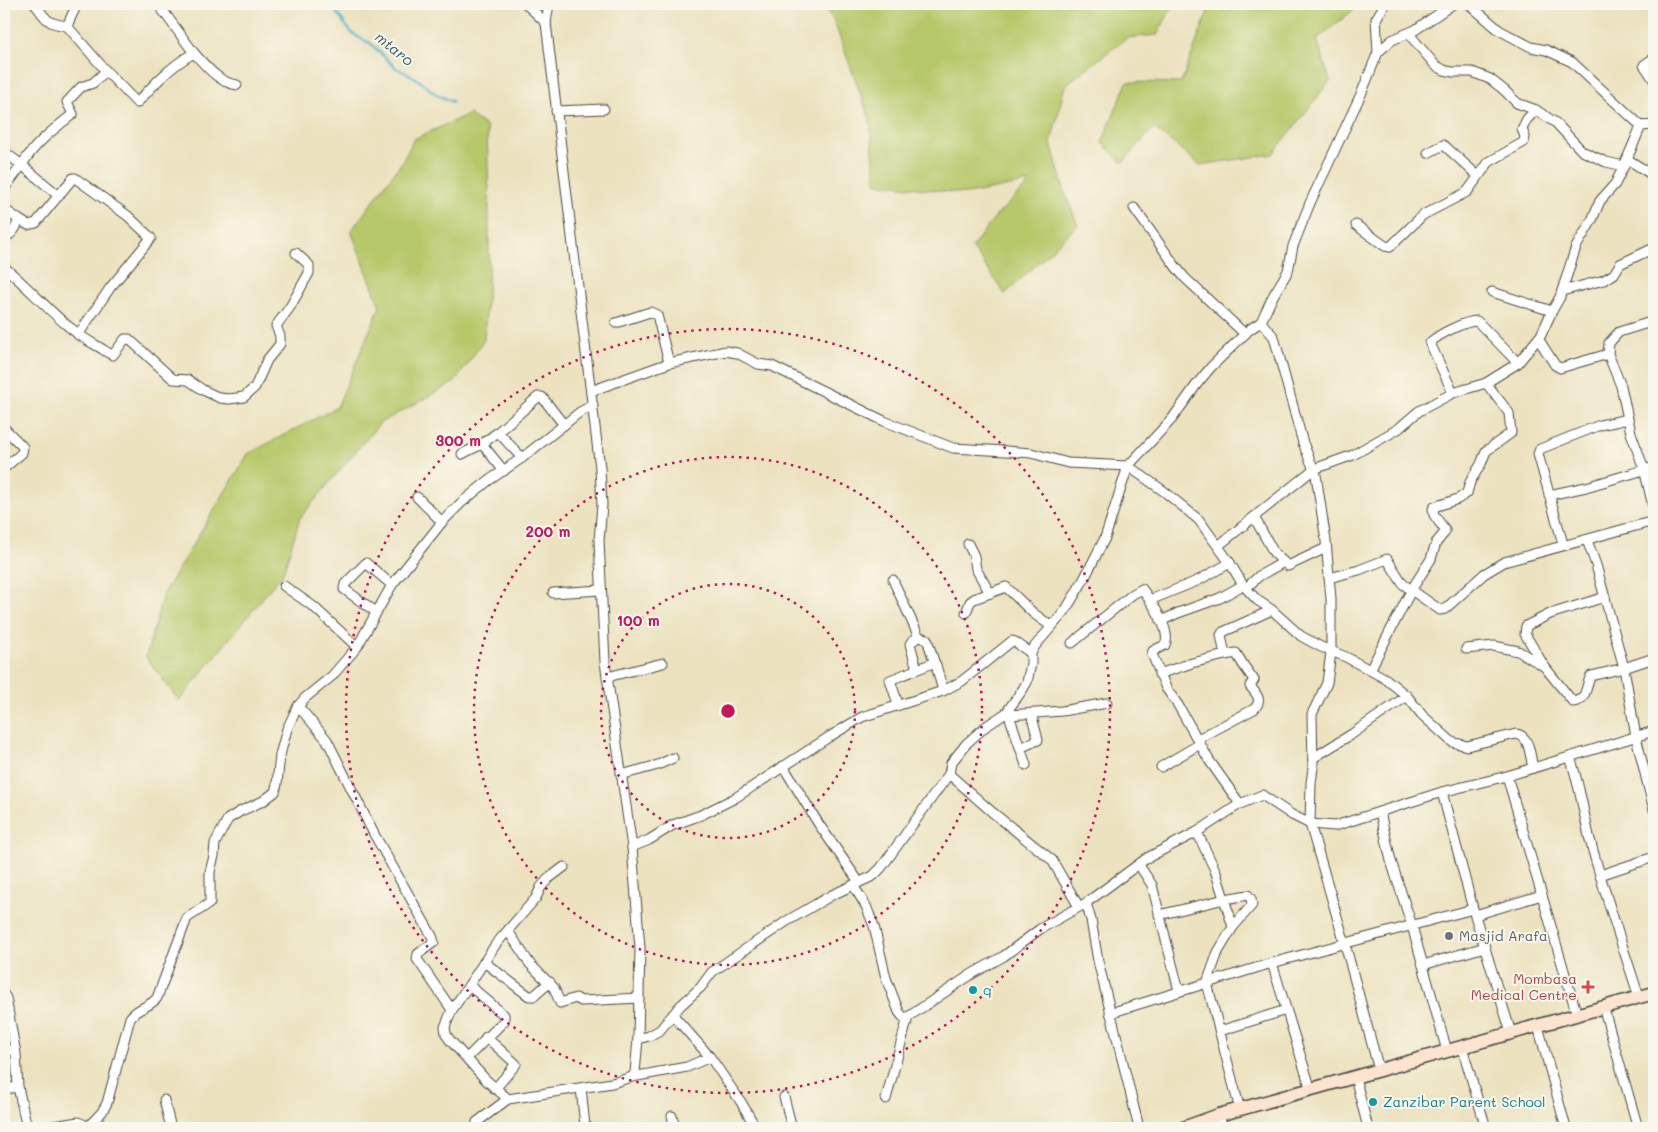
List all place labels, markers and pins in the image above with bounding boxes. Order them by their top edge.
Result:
centre of rings [719,702,737,720]
place label: Masjid Arafa [1459,926,1548,945]
marker: Masjid Arafa [1443,930,1455,942]
place label: Mombasa Medical Centre [1471,969,1577,1004]
place label: q [983,980,992,999]
marker: Mombasa Medical Centre [1581,980,1595,994]
marker: q [967,984,979,996]
place label: Zanzibar Parent School [1383,1092,1546,1111]
marker: Zanzibar Parent School [1367,1096,1379,1108]

